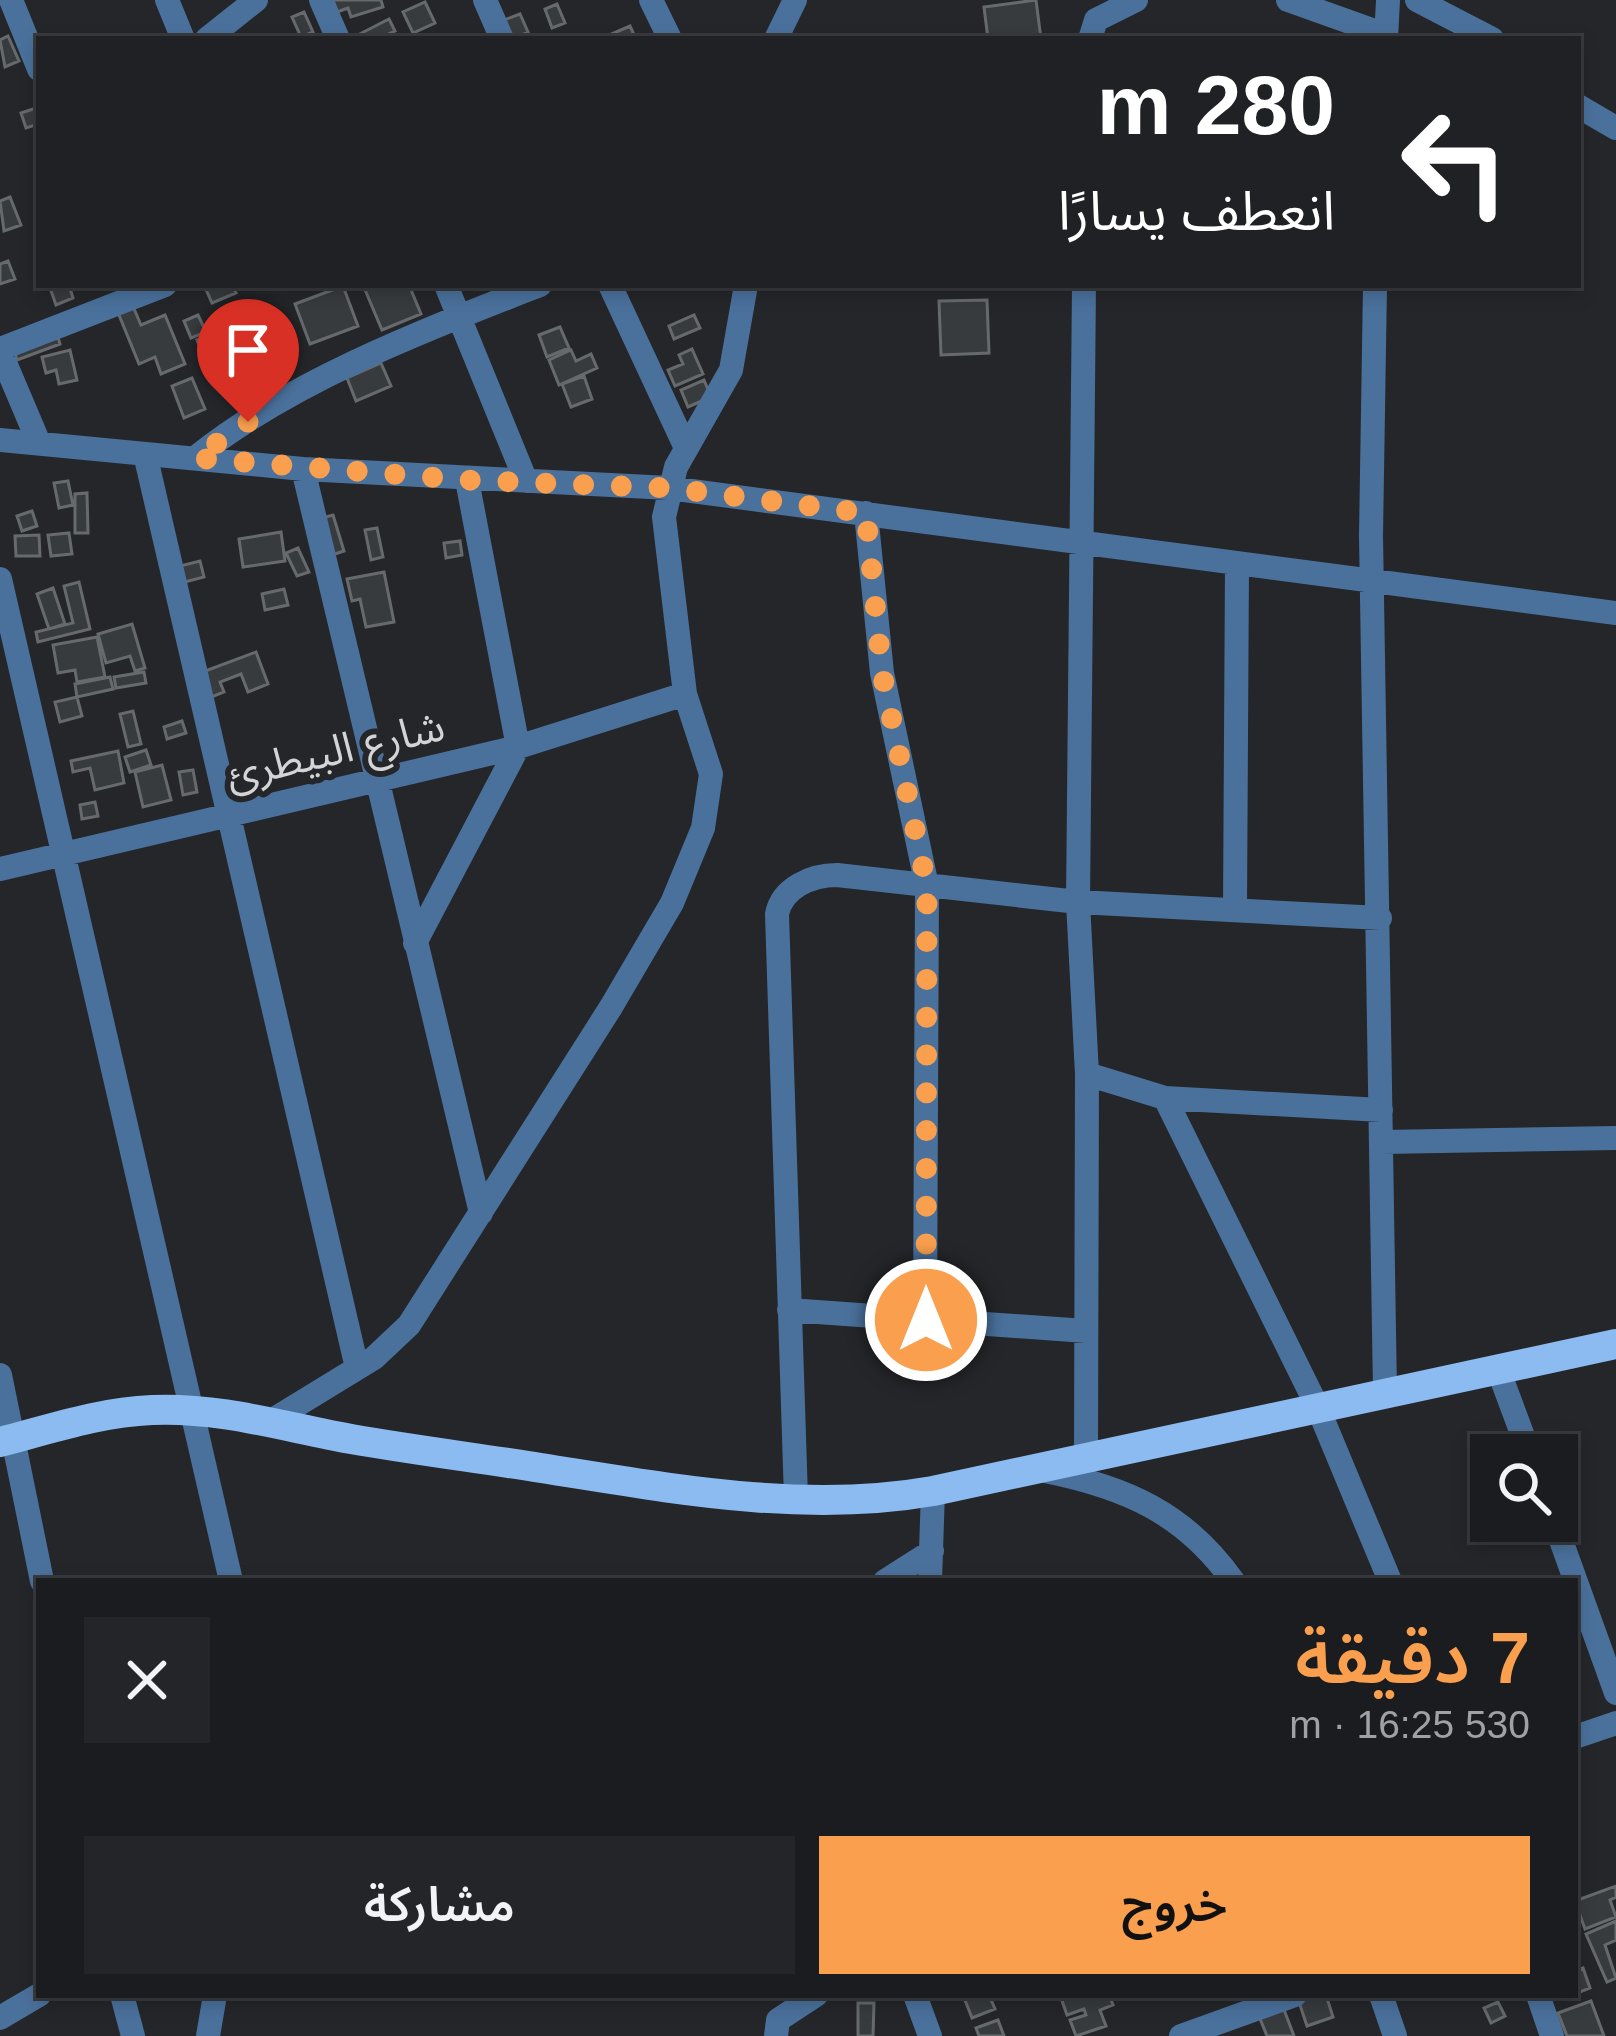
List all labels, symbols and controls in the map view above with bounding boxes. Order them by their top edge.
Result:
text: 280 m [1097,58,1335,152]
icon: left [1377,84,1533,240]
text: انعطف يسارًا [1058,181,1335,241]
pin [197,299,299,422]
icon: arrive [215,317,281,383]
street label: شارع البيطرئ [221,702,451,806]
position arrow [863,1257,989,1383]
map controls [1470,1434,1578,1542]
button: search [1470,1434,1578,1542]
button: close [84,1617,210,1743]
text: 7 دقيقة [1295,1618,1530,1698]
text: 530 m · 16:25 [1289,1703,1530,1746]
button: مشاركة [84,1836,795,1974]
button: خروج [819,1836,1530,1974]

